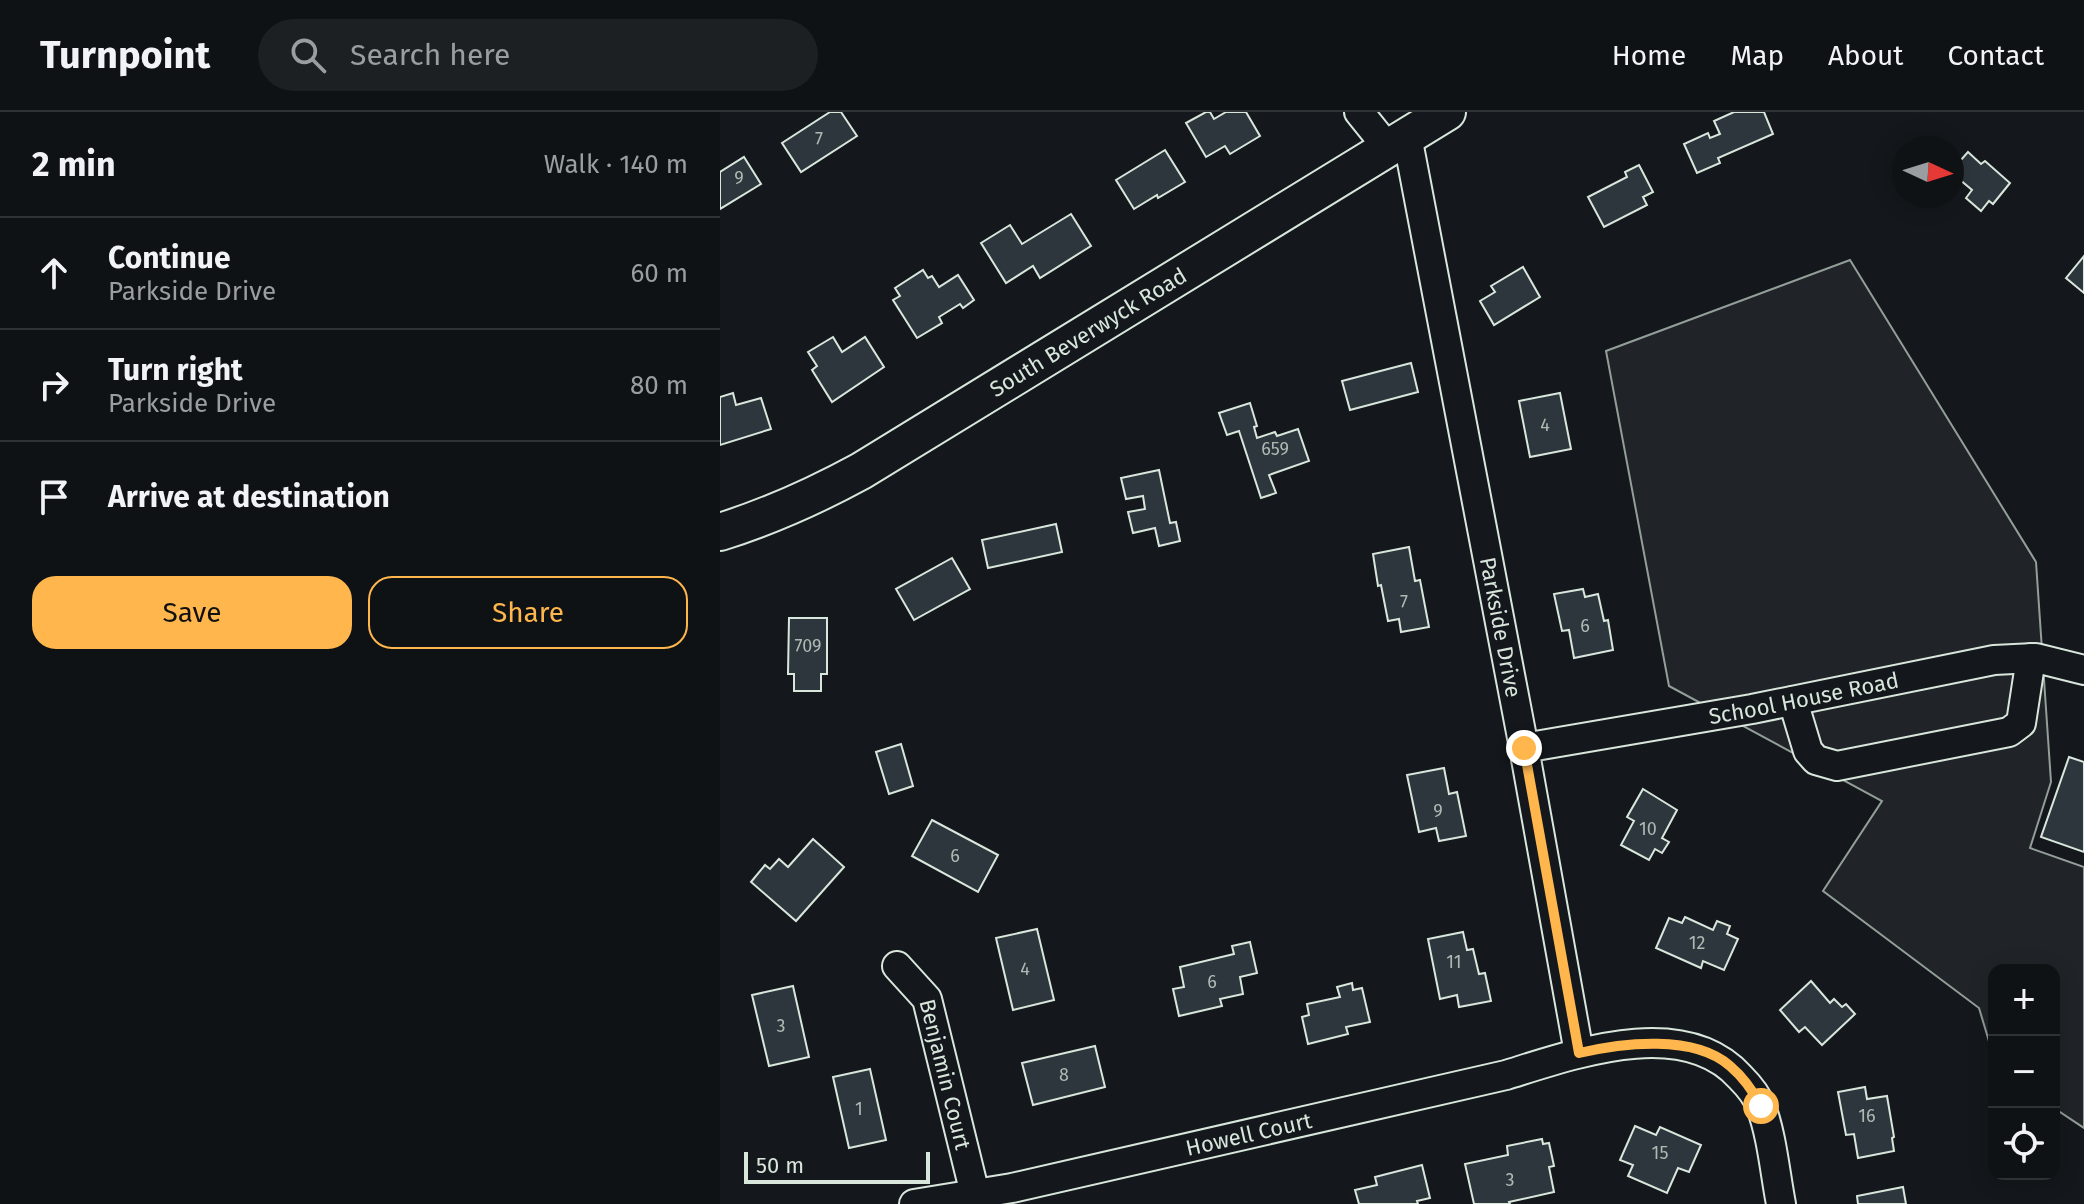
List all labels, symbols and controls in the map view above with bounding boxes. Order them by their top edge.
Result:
search box [258,19,818,91]
text: Turnpoint [40,32,210,78]
icon: search [286,33,330,77]
text: Search here [350,37,510,73]
text: Home [1612,39,1686,72]
text: Map [1730,39,1784,72]
text: About [1828,39,1903,72]
text: Contact [1947,39,2044,72]
house number: 7 [815,128,823,150]
north arrow [1892,136,1964,208]
text: 2 min [32,144,116,185]
text: Walk · 140 m [544,149,688,180]
house number: 9 [734,167,744,189]
text: Continue [108,240,231,276]
icon: ahead [32,251,76,295]
text: 60 m [630,258,688,289]
street label: South Beverwyck Road [985,261,1191,402]
text: Parkside Drive [108,276,276,307]
text: Turn right [108,352,243,388]
icon: right [32,363,76,407]
text: 80 m [630,370,688,401]
text: Parkside Drive [108,388,276,419]
house number: 4 [1540,414,1550,436]
house number: 659 [1261,438,1289,460]
icon: arrive [32,475,76,519]
text: Arrive at destination [108,479,390,515]
street label: Parkside Drive [1474,555,1528,700]
button: Save [32,576,352,649]
button: Share [368,576,688,649]
house number: 7 [1400,591,1408,613]
house number: 6 [1580,615,1590,637]
house number: 709 [794,635,822,657]
street label: School House Road [1707,666,1901,730]
route end [1506,730,1542,766]
house number: 9 [1433,800,1443,822]
house number: 10 [1639,818,1657,840]
house number: 6 [950,845,960,867]
house number: 12 [1689,932,1705,954]
house number: 11 [1446,951,1462,973]
house number: 4 [1020,958,1030,980]
map controls [1988,964,2060,1180]
button: + [1988,964,2060,1036]
house number: 6 [1207,971,1217,993]
street label: Benjamin Court [914,996,977,1152]
house number: 3 [777,1015,785,1037]
button: − [1988,1036,2060,1108]
house number: 8 [1059,1064,1069,1086]
route start [1743,1088,1779,1124]
house number: 1 [855,1098,863,1120]
house number: 16 [1858,1105,1876,1127]
street label: Howell Court [1183,1106,1314,1161]
button: locate [1988,1108,2060,1180]
house number: 15 [1652,1142,1668,1164]
scale bar [744,1148,930,1184]
text: 50 m [756,1152,804,1179]
house number: 3 [1506,1169,1514,1191]

